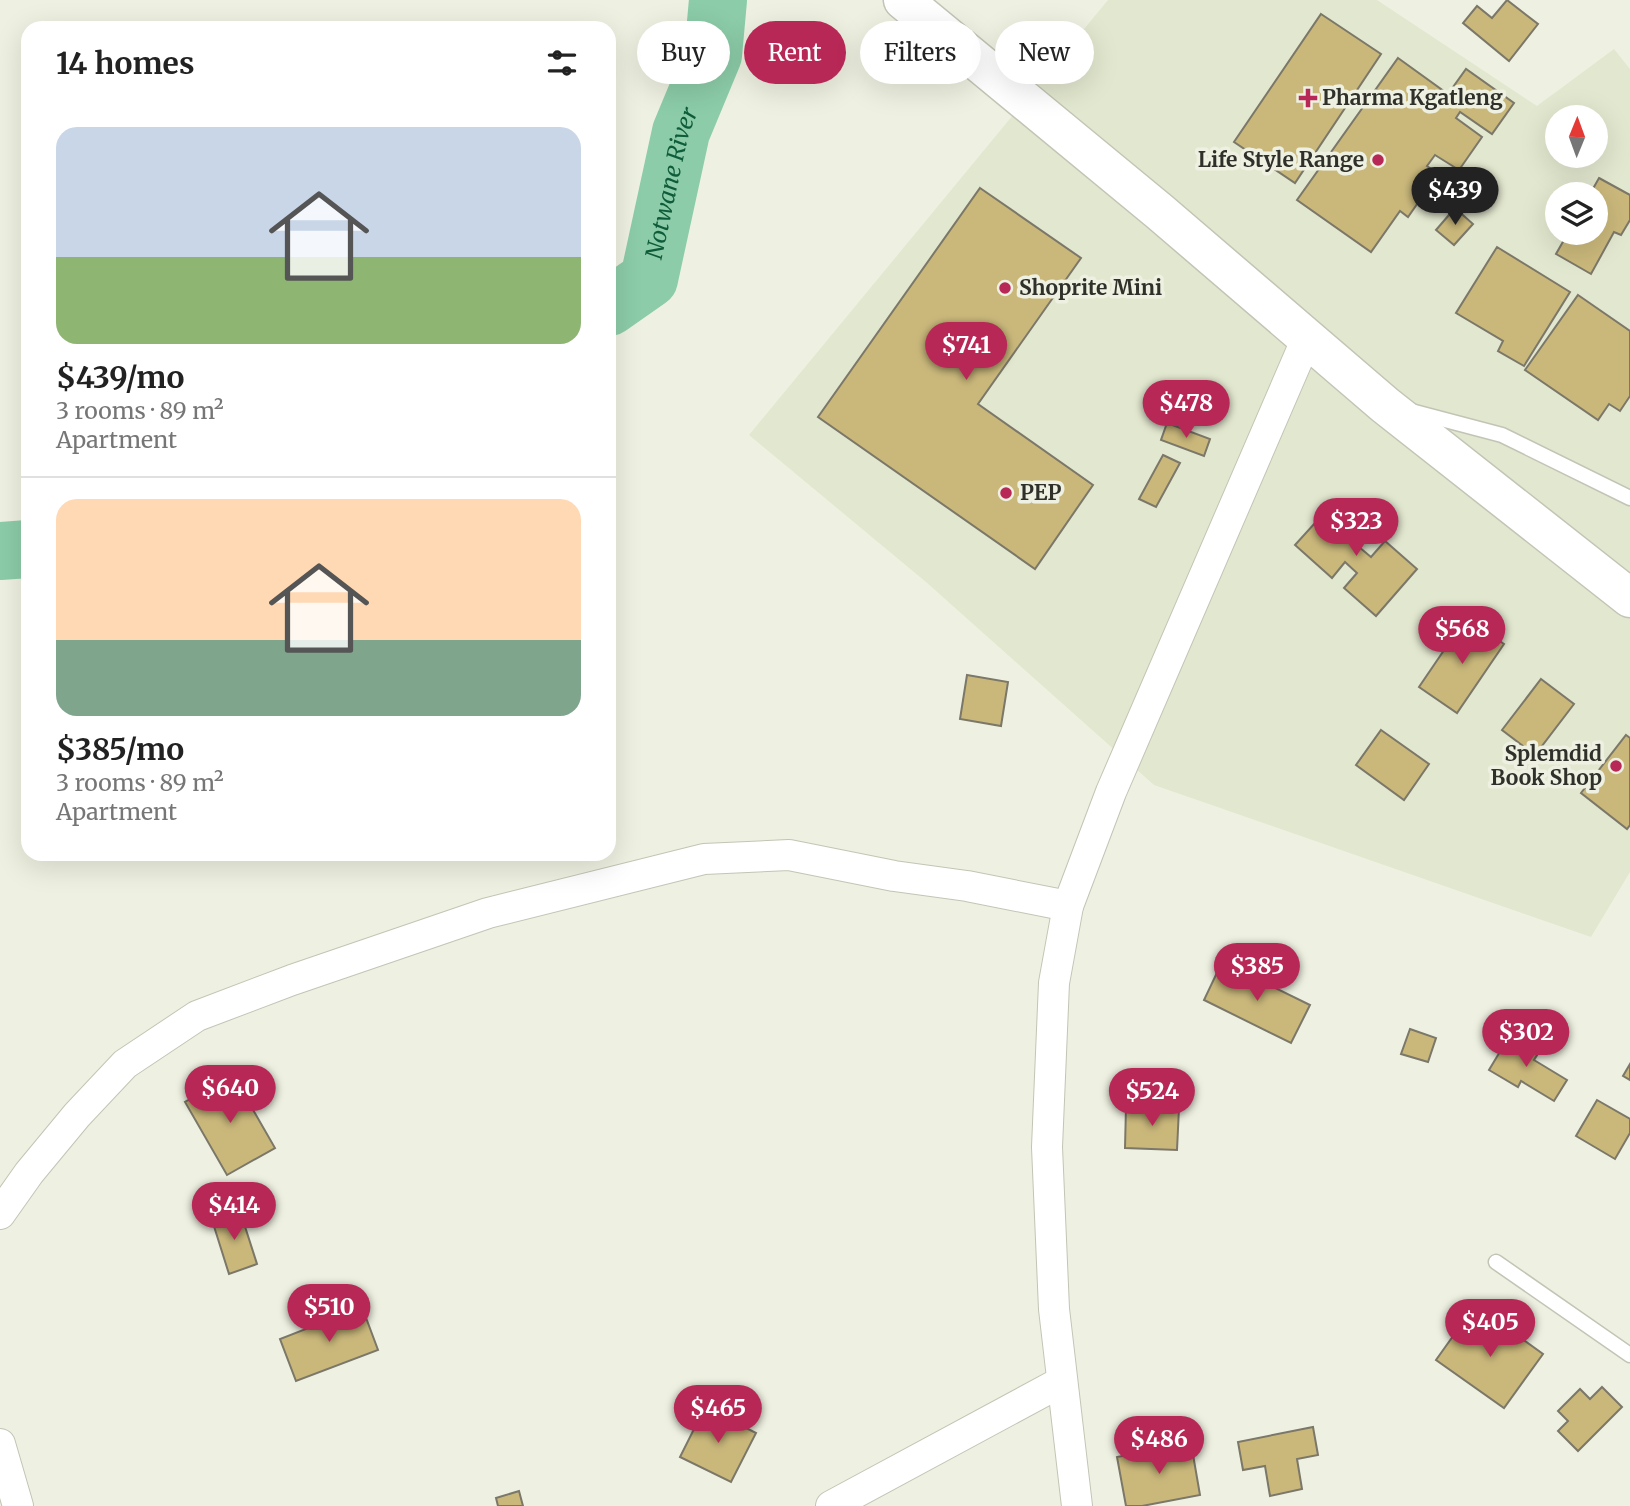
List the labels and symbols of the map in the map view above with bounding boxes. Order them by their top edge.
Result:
place label: Pharma Kgatleng [1322,84,1503,111]
marker: Pharma Kgatleng [1300,90,1316,106]
water label: Notwane River [639,102,704,262]
north arrow [1545,105,1608,168]
place label: Life Style Range [1198,146,1364,173]
marker: Life Style Range [1370,152,1386,168]
pin: $439 [1414,168,1496,227]
place label: Shoprite Mini [1019,274,1162,301]
marker: Shoprite Mini [997,280,1013,296]
pin: $741 [925,322,1007,382]
pin: $478 [1145,380,1227,440]
place label: PEP [1020,479,1061,506]
marker: PEP [998,485,1014,501]
pin: $323 [1315,498,1397,558]
pin: $568 [1421,606,1503,666]
place label: Splemdid Book Shop [1490,740,1602,791]
marker: Splemdid Book Shop [1608,758,1624,774]
pin: $385 [1216,944,1298,1003]
pin: $302 [1485,1010,1567,1069]
pin: $640 [189,1066,271,1125]
pin: $524 [1111,1068,1193,1128]
pin: $414 [193,1182,275,1242]
pin: $510 [288,1284,370,1344]
pin: $405 [1449,1300,1531,1359]
pin: $465 [677,1386,759,1445]
pin: $486 [1118,1416,1200,1476]

